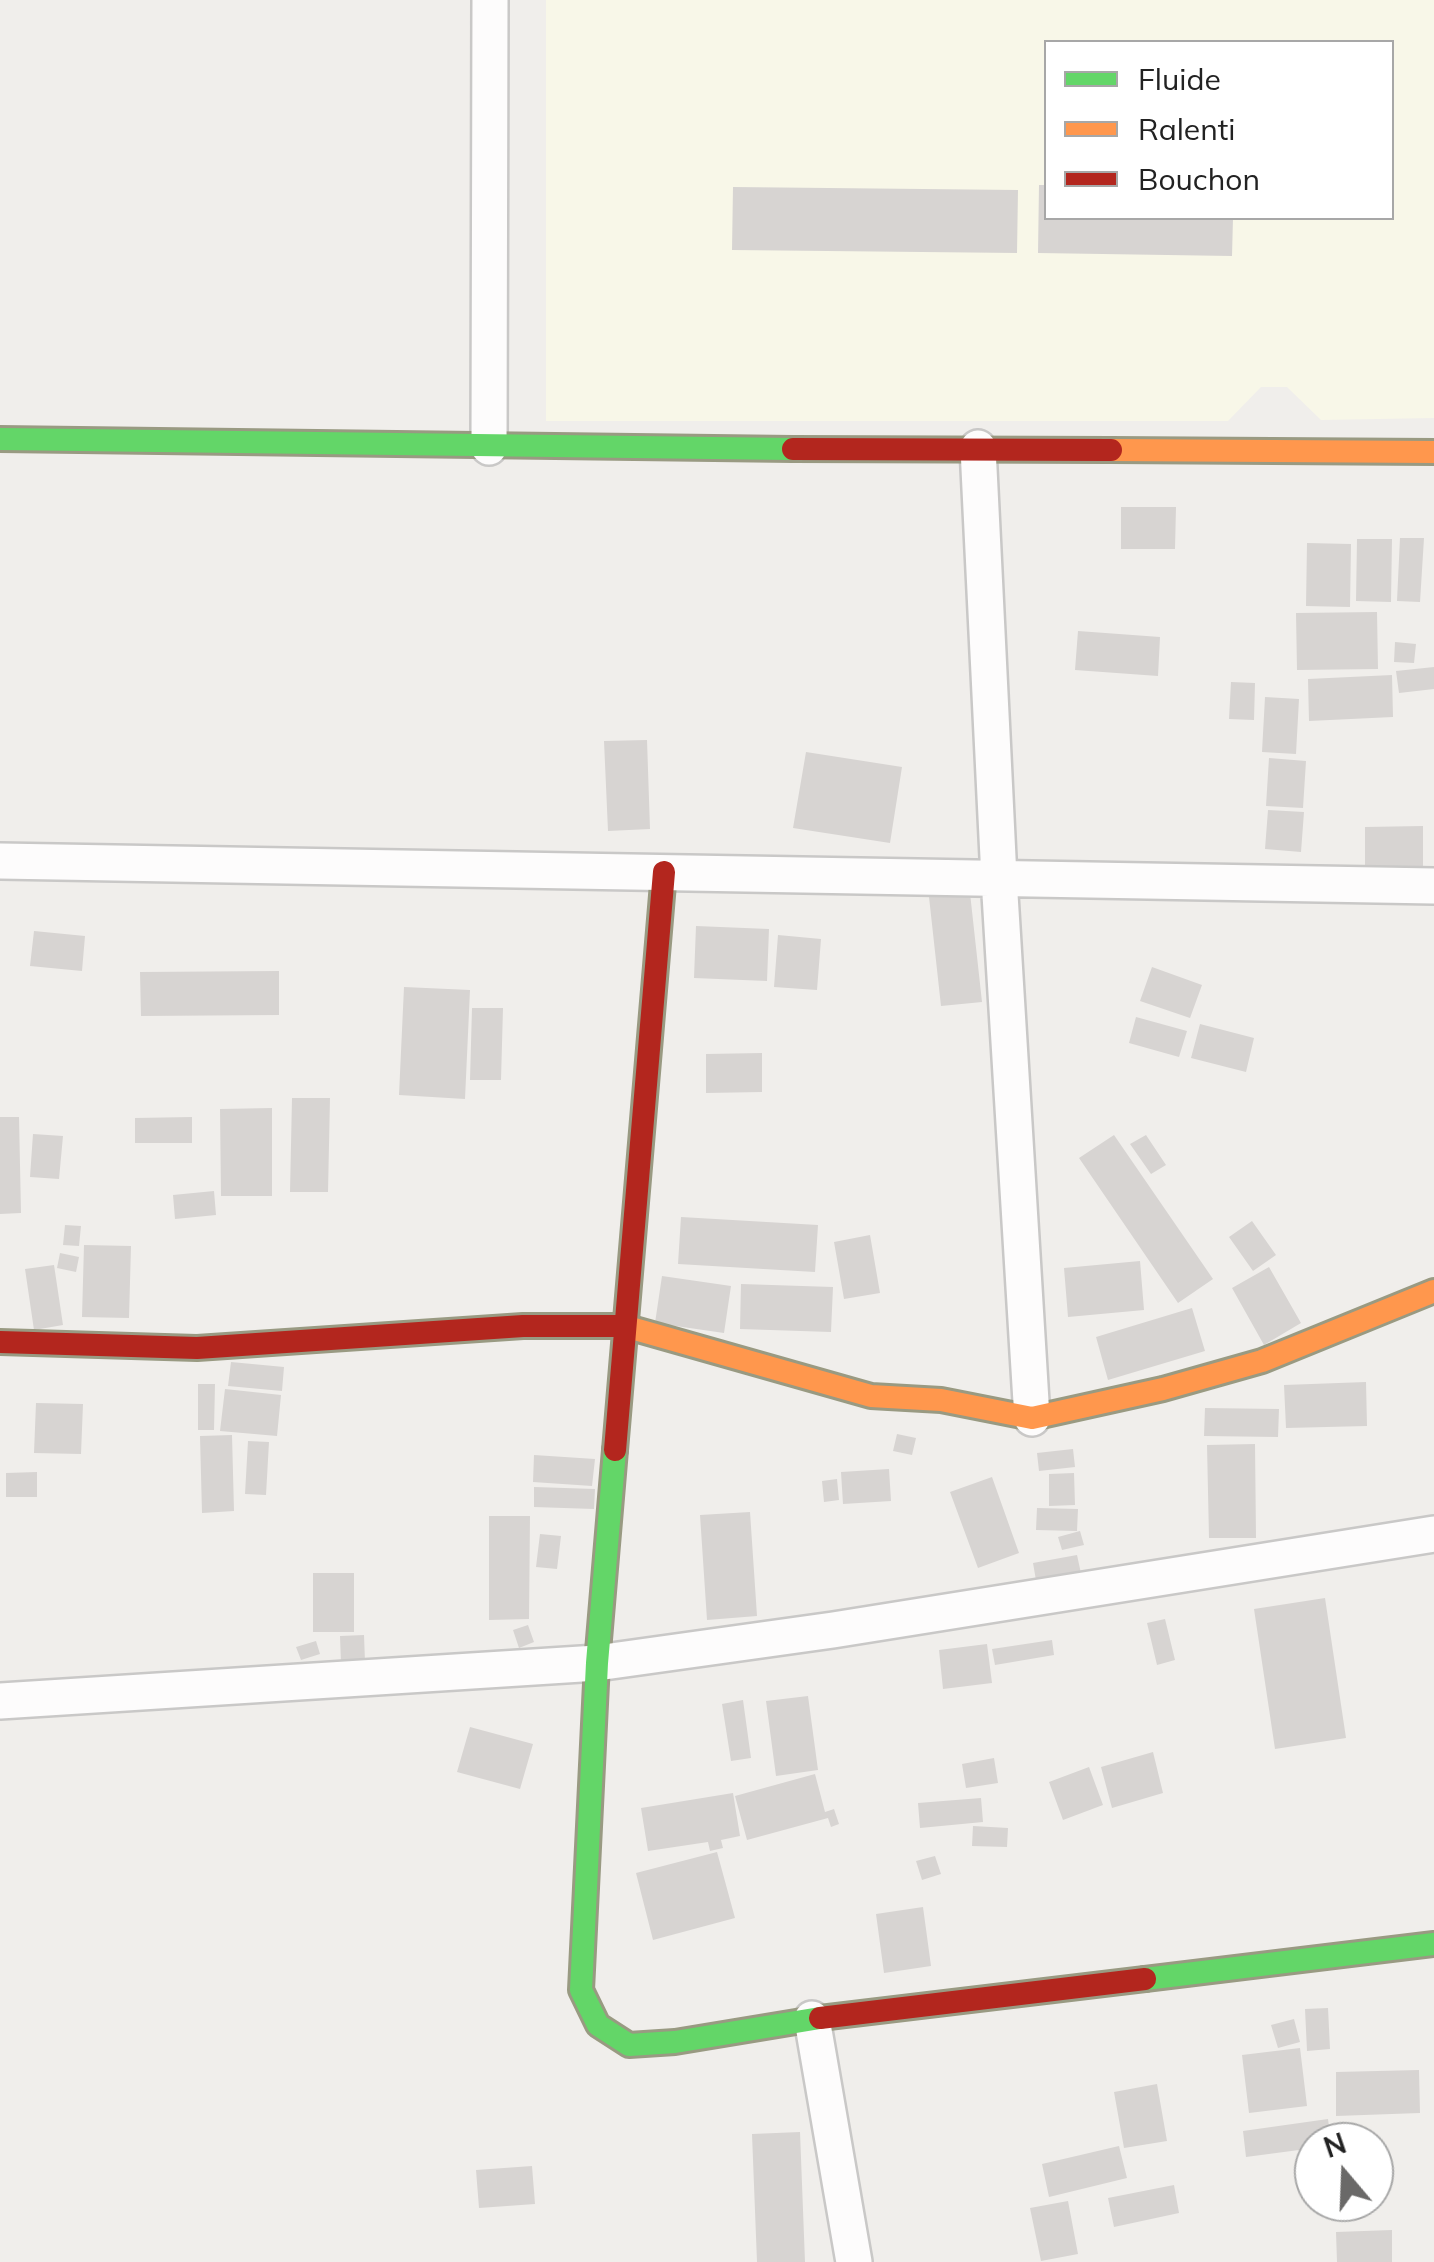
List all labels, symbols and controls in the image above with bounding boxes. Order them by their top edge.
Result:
legend [1044,40,1394,220]
text: Fluide [1138,60,1221,98]
text: Ralenti [1138,110,1235,148]
text: Bouchon [1138,160,1260,198]
north arrow [1294,2122,1394,2222]
text: N [1319,2125,1350,2165]

